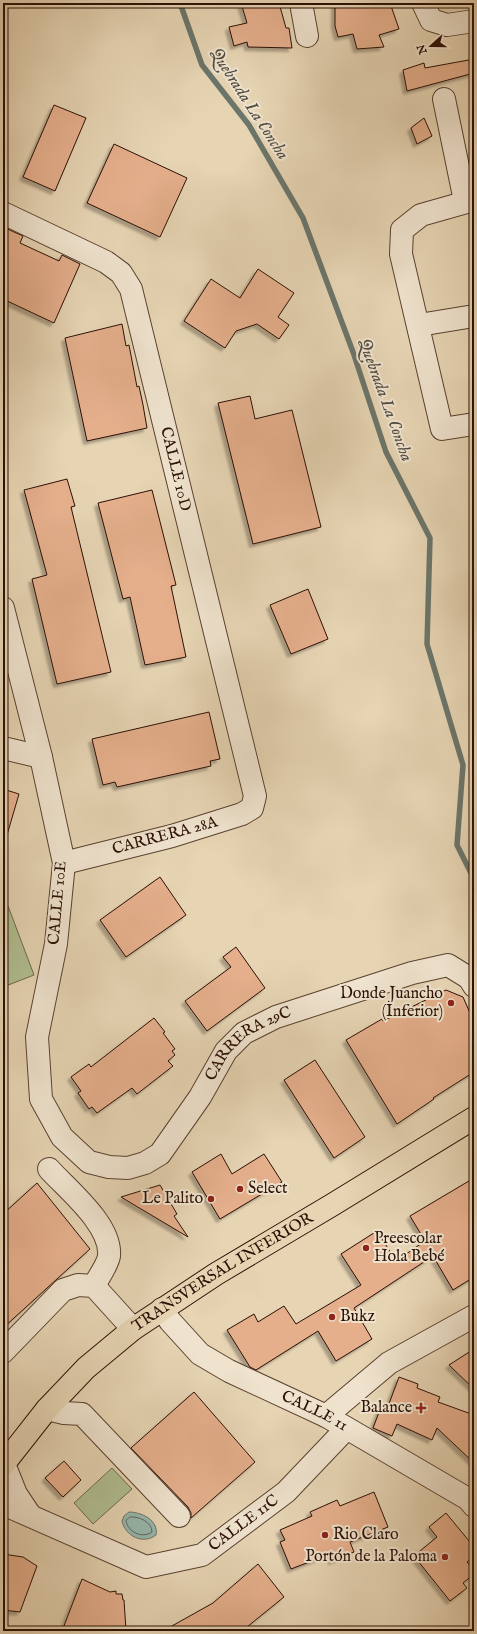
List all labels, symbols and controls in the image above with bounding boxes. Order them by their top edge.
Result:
north arrow [411,26,451,66]
text: N [414,42,431,57]
water label: Quebrada La Concha [205,44,293,164]
water label: Quebrada La Concha [353,336,417,465]
street label: CALLE 10D [155,425,195,514]
street label: CARRERA 28A [110,812,221,860]
street label: CALLE 10E [44,860,72,946]
place label: Donde Juancho (Inferior) [340,984,443,1022]
marker: Donde Juancho (Inferior) [446,998,456,1008]
street label: CARRERA 29C [201,1003,294,1085]
place label: Select [248,1179,288,1199]
marker: Select [235,1184,245,1194]
place label: Le Palito [142,1189,203,1209]
marker: Le Palito [206,1194,216,1204]
street label: TRANSVERSAL INFERIOR [128,1208,318,1337]
place label: Preescolar Hola Bebé [374,1229,445,1267]
marker: Preescolar Hola Bebé [361,1243,371,1253]
place label: Bukz [340,1307,375,1327]
marker: Bukz [327,1312,337,1322]
street label: CALLE 11 [278,1387,351,1436]
place label: Balance [360,1398,412,1418]
marker: Balance [415,1402,427,1414]
street label: CALLE 11C [205,1491,283,1556]
place label: Rio Claro [333,1525,399,1545]
marker: Rio Claro [320,1530,330,1540]
place label: Portón de la Paloma [305,1547,437,1567]
marker: Portón de la Paloma [440,1552,450,1562]

